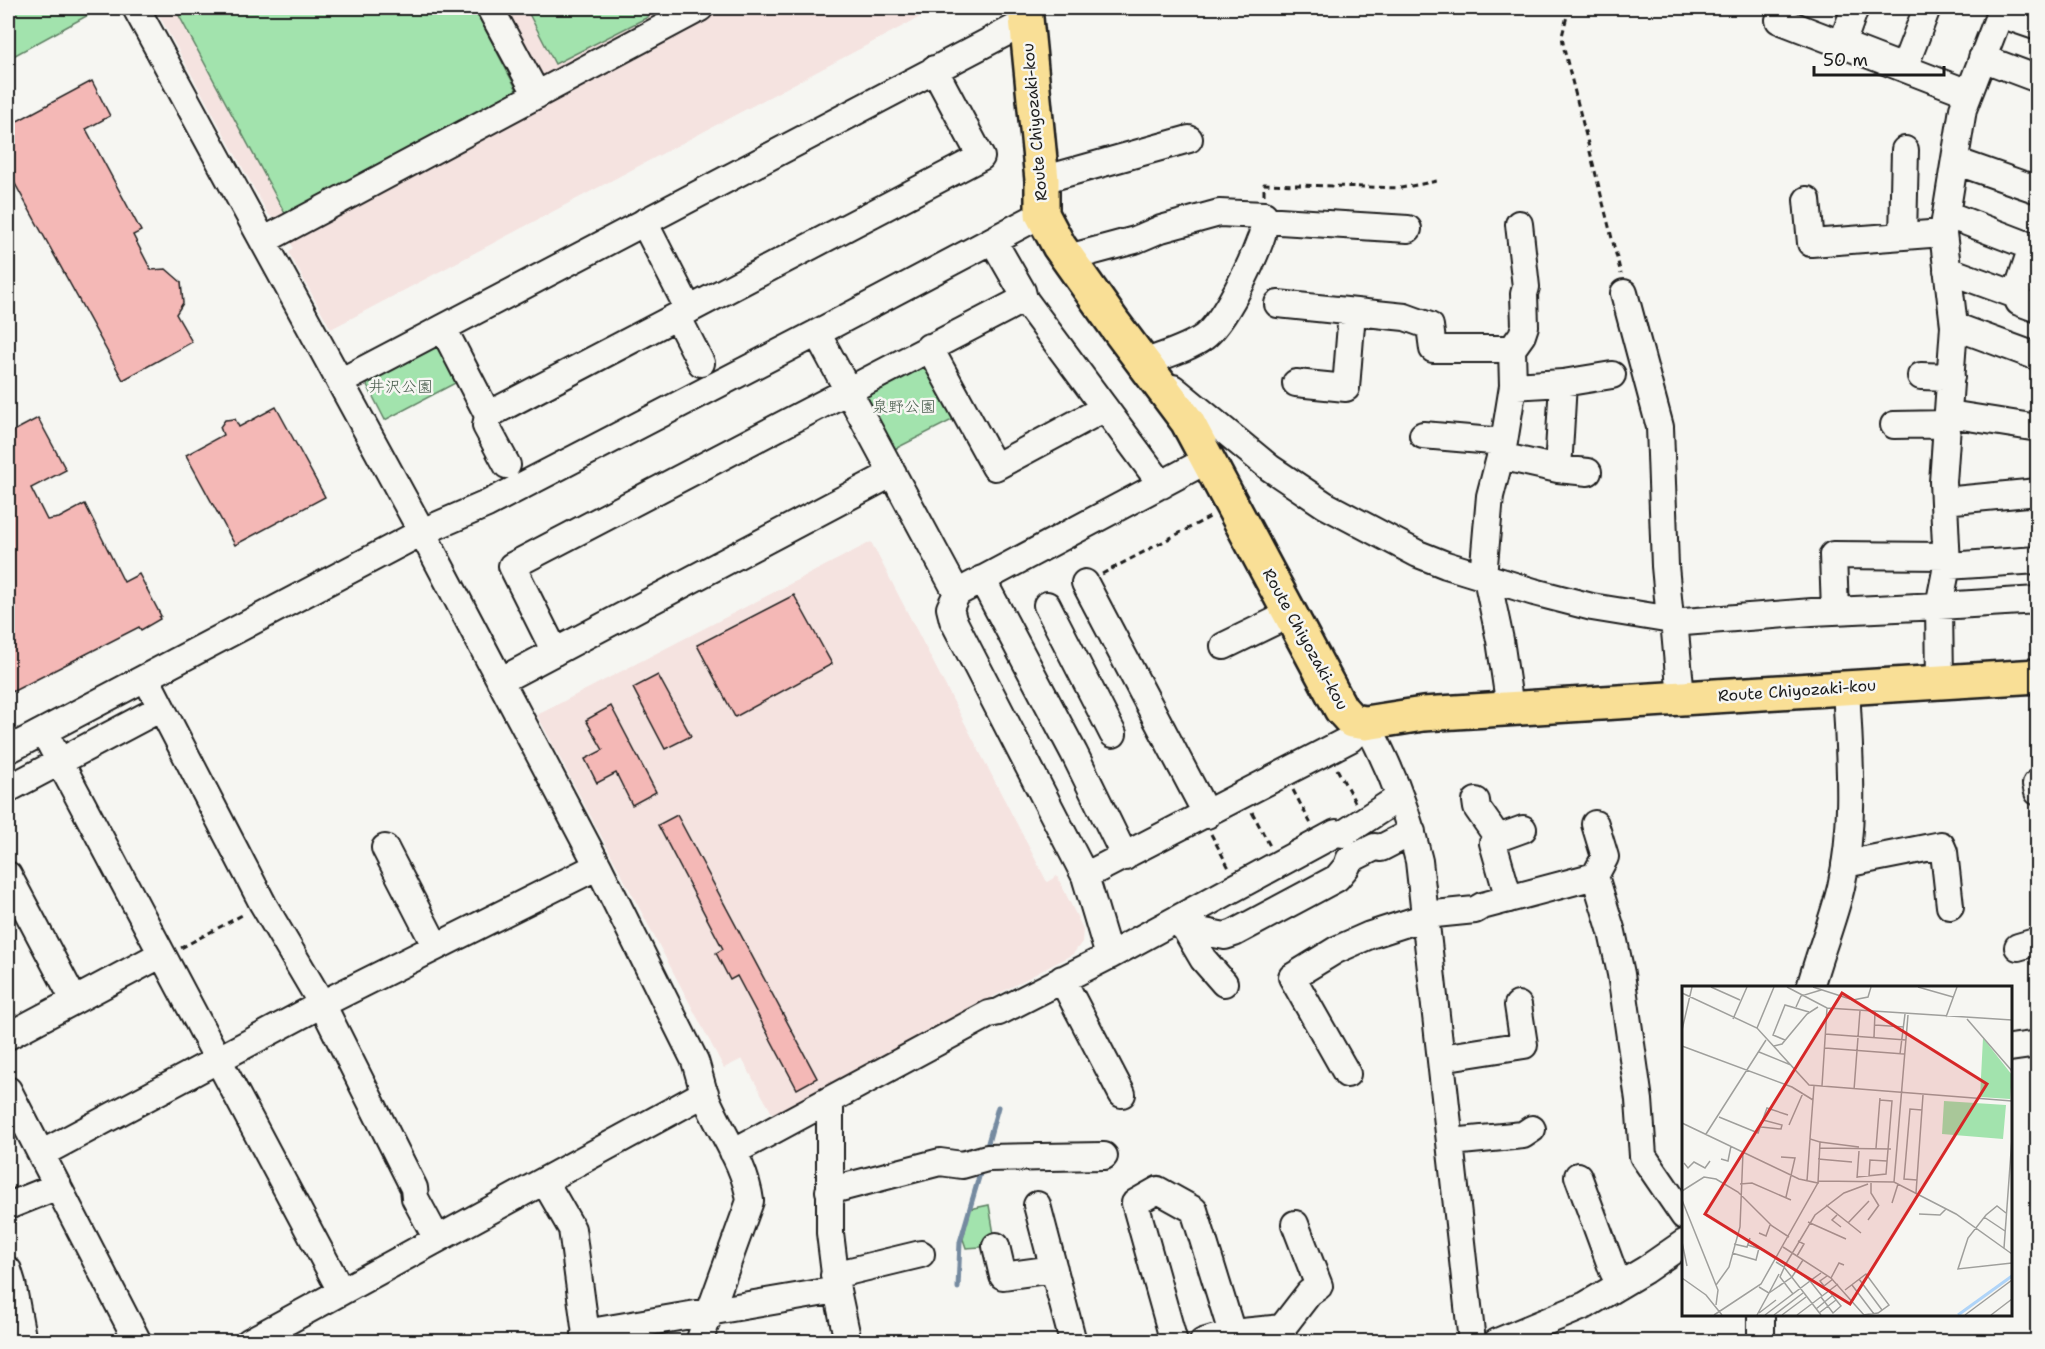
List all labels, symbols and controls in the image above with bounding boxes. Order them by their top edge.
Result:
scale bar [1814,39,1944,77]
street label: Route Chiyozaki-kou [1017,42,1052,202]
text: 50 m [1823,48,1868,72]
park label: 井沢公園 [369,376,433,397]
park label: 泉野公園 [872,396,936,417]
street label: Route Chiyozaki-kou [1258,565,1353,714]
street label: Route Chiyozaki-kou [1717,674,1877,707]
inset map [1682,986,2012,1316]

